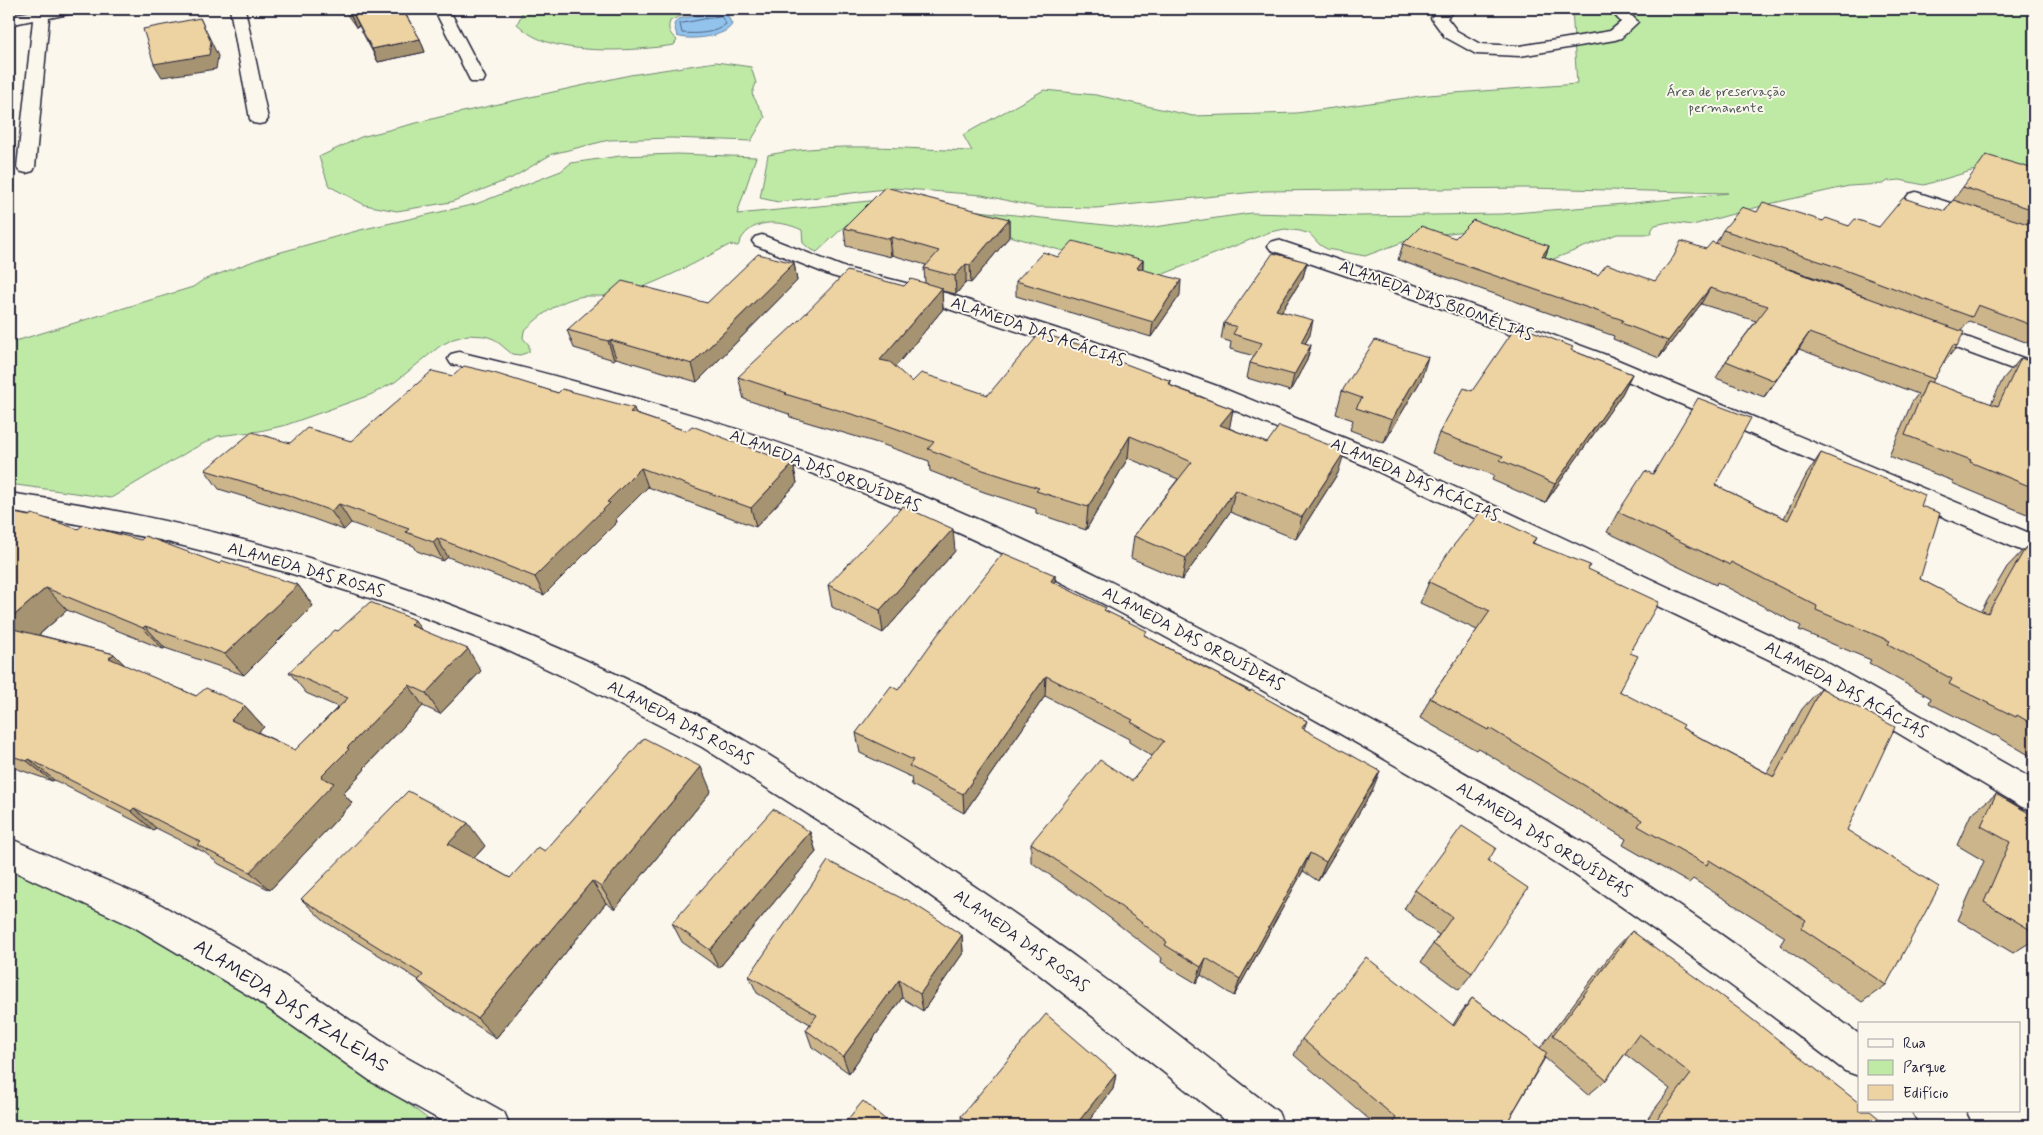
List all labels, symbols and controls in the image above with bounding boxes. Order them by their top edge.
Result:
park label: Área de preservação permanente [1666,83,1786,117]
street label: ALAMEDA DAS BROMÉLIAS [1336,256,1536,346]
street label: ALAMEDA DAS ACÁCIAS [948,292,1128,372]
street label: ALAMEDA DAS ORQUÍDEAS [726,425,924,517]
street label: ALAMEDA DAS ACÁCIAS [1327,433,1503,527]
street label: ALAMEDA DAS ROSAS [225,538,387,602]
street label: ALAMEDA DAS ORQUÍDEAS [1098,582,1288,696]
street label: ALAMEDA DAS ACÁCIAS [1761,636,1931,744]
street label: ALAMEDA DAS ROSAS [604,676,756,770]
street label: ALAMEDA DAS ORQUÍDEAS [1452,777,1636,903]
street label: ALAMEDA DAS ROSAS [949,885,1093,997]
street label: ALAMEDA DAS AZALEIAS [189,934,393,1078]
legend [1858,1022,2020,1112]
text: Rua [1903,1034,1926,1054]
text: Parque [1903,1058,1946,1078]
text: Edifício [1903,1084,1948,1104]

